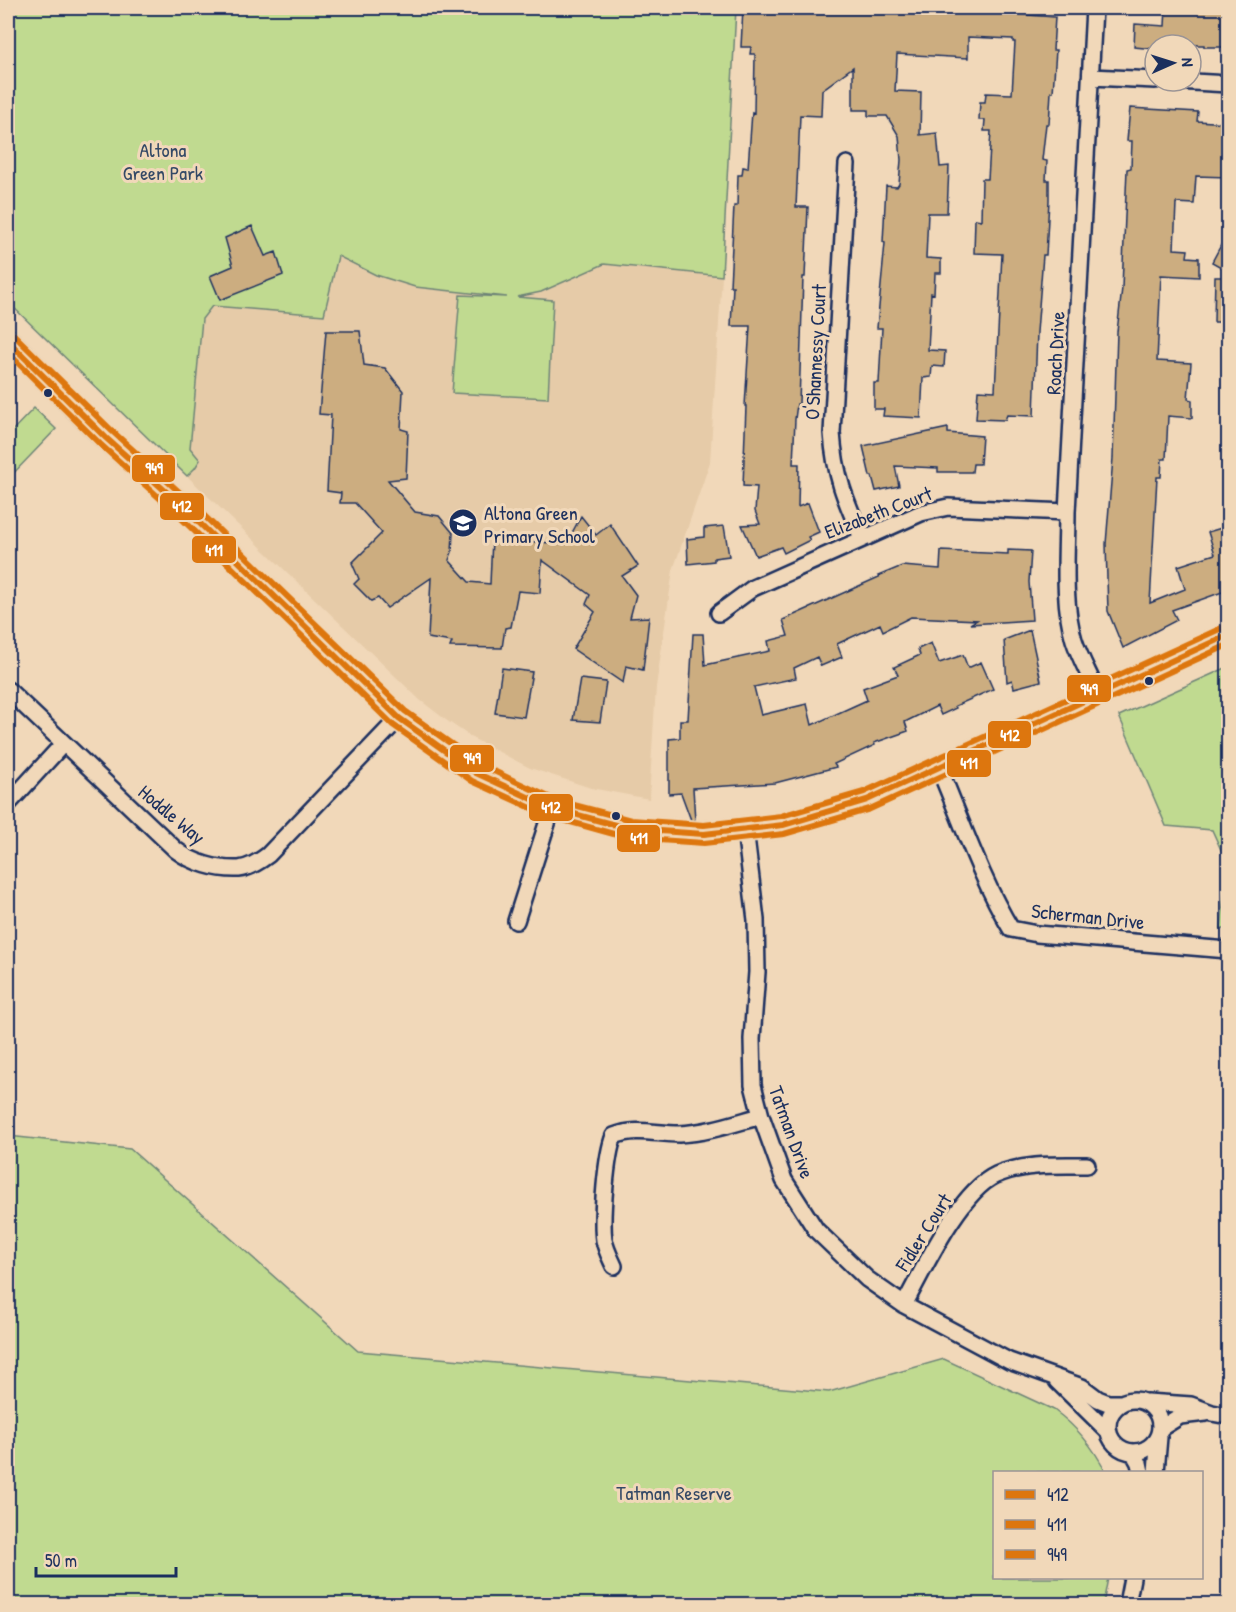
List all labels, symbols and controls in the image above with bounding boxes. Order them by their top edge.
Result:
north arrow [1143,33,1203,93]
text: N [1177,57,1199,68]
park label: Altona Green Park [123,136,203,186]
street label: O'Shannessy Court [798,282,832,421]
street label: Roach Drive [1039,311,1071,395]
unlabelled marker [42,387,54,399]
line badge: 949 [131,454,176,483]
text: 949 [145,457,163,479]
street label: Elizabeth Court [821,479,936,545]
line badge: 412 [159,492,205,521]
text: 412 [172,495,192,517]
place label: Altona Green Primary School [484,499,595,549]
school or university icon: Altona Green Primary School [447,507,479,539]
line badge: 411 [191,535,237,564]
text: 411 [205,539,223,561]
line badge: 949 [1066,674,1112,703]
unlabelled marker [1143,675,1155,687]
text: 949 [1080,678,1098,700]
line badge: 412 [987,720,1032,749]
text: 412 [1000,724,1020,746]
line badge: 949 [449,744,495,773]
text: 949 [463,747,481,769]
line badge: 411 [946,749,992,778]
text: 411 [960,752,978,774]
street label: Hoddle Way [133,778,211,850]
line badge: 412 [528,793,574,822]
text: 412 [541,796,561,818]
unlabelled marker [610,810,622,822]
line badge: 411 [616,824,661,853]
text: 411 [630,827,648,849]
street label: Scherman Drive [1030,897,1146,935]
street label: Tatman Drive [763,1082,821,1182]
street label: Fidler Court [888,1187,958,1277]
legend [993,1471,1203,1579]
park label: Tatman Reserve [616,1479,732,1506]
text: 412 [1047,1482,1069,1507]
text: 411 [1047,1512,1067,1537]
scale bar [36,1540,176,1578]
text: 949 [1047,1542,1067,1567]
text: 50 m [45,1548,77,1573]

